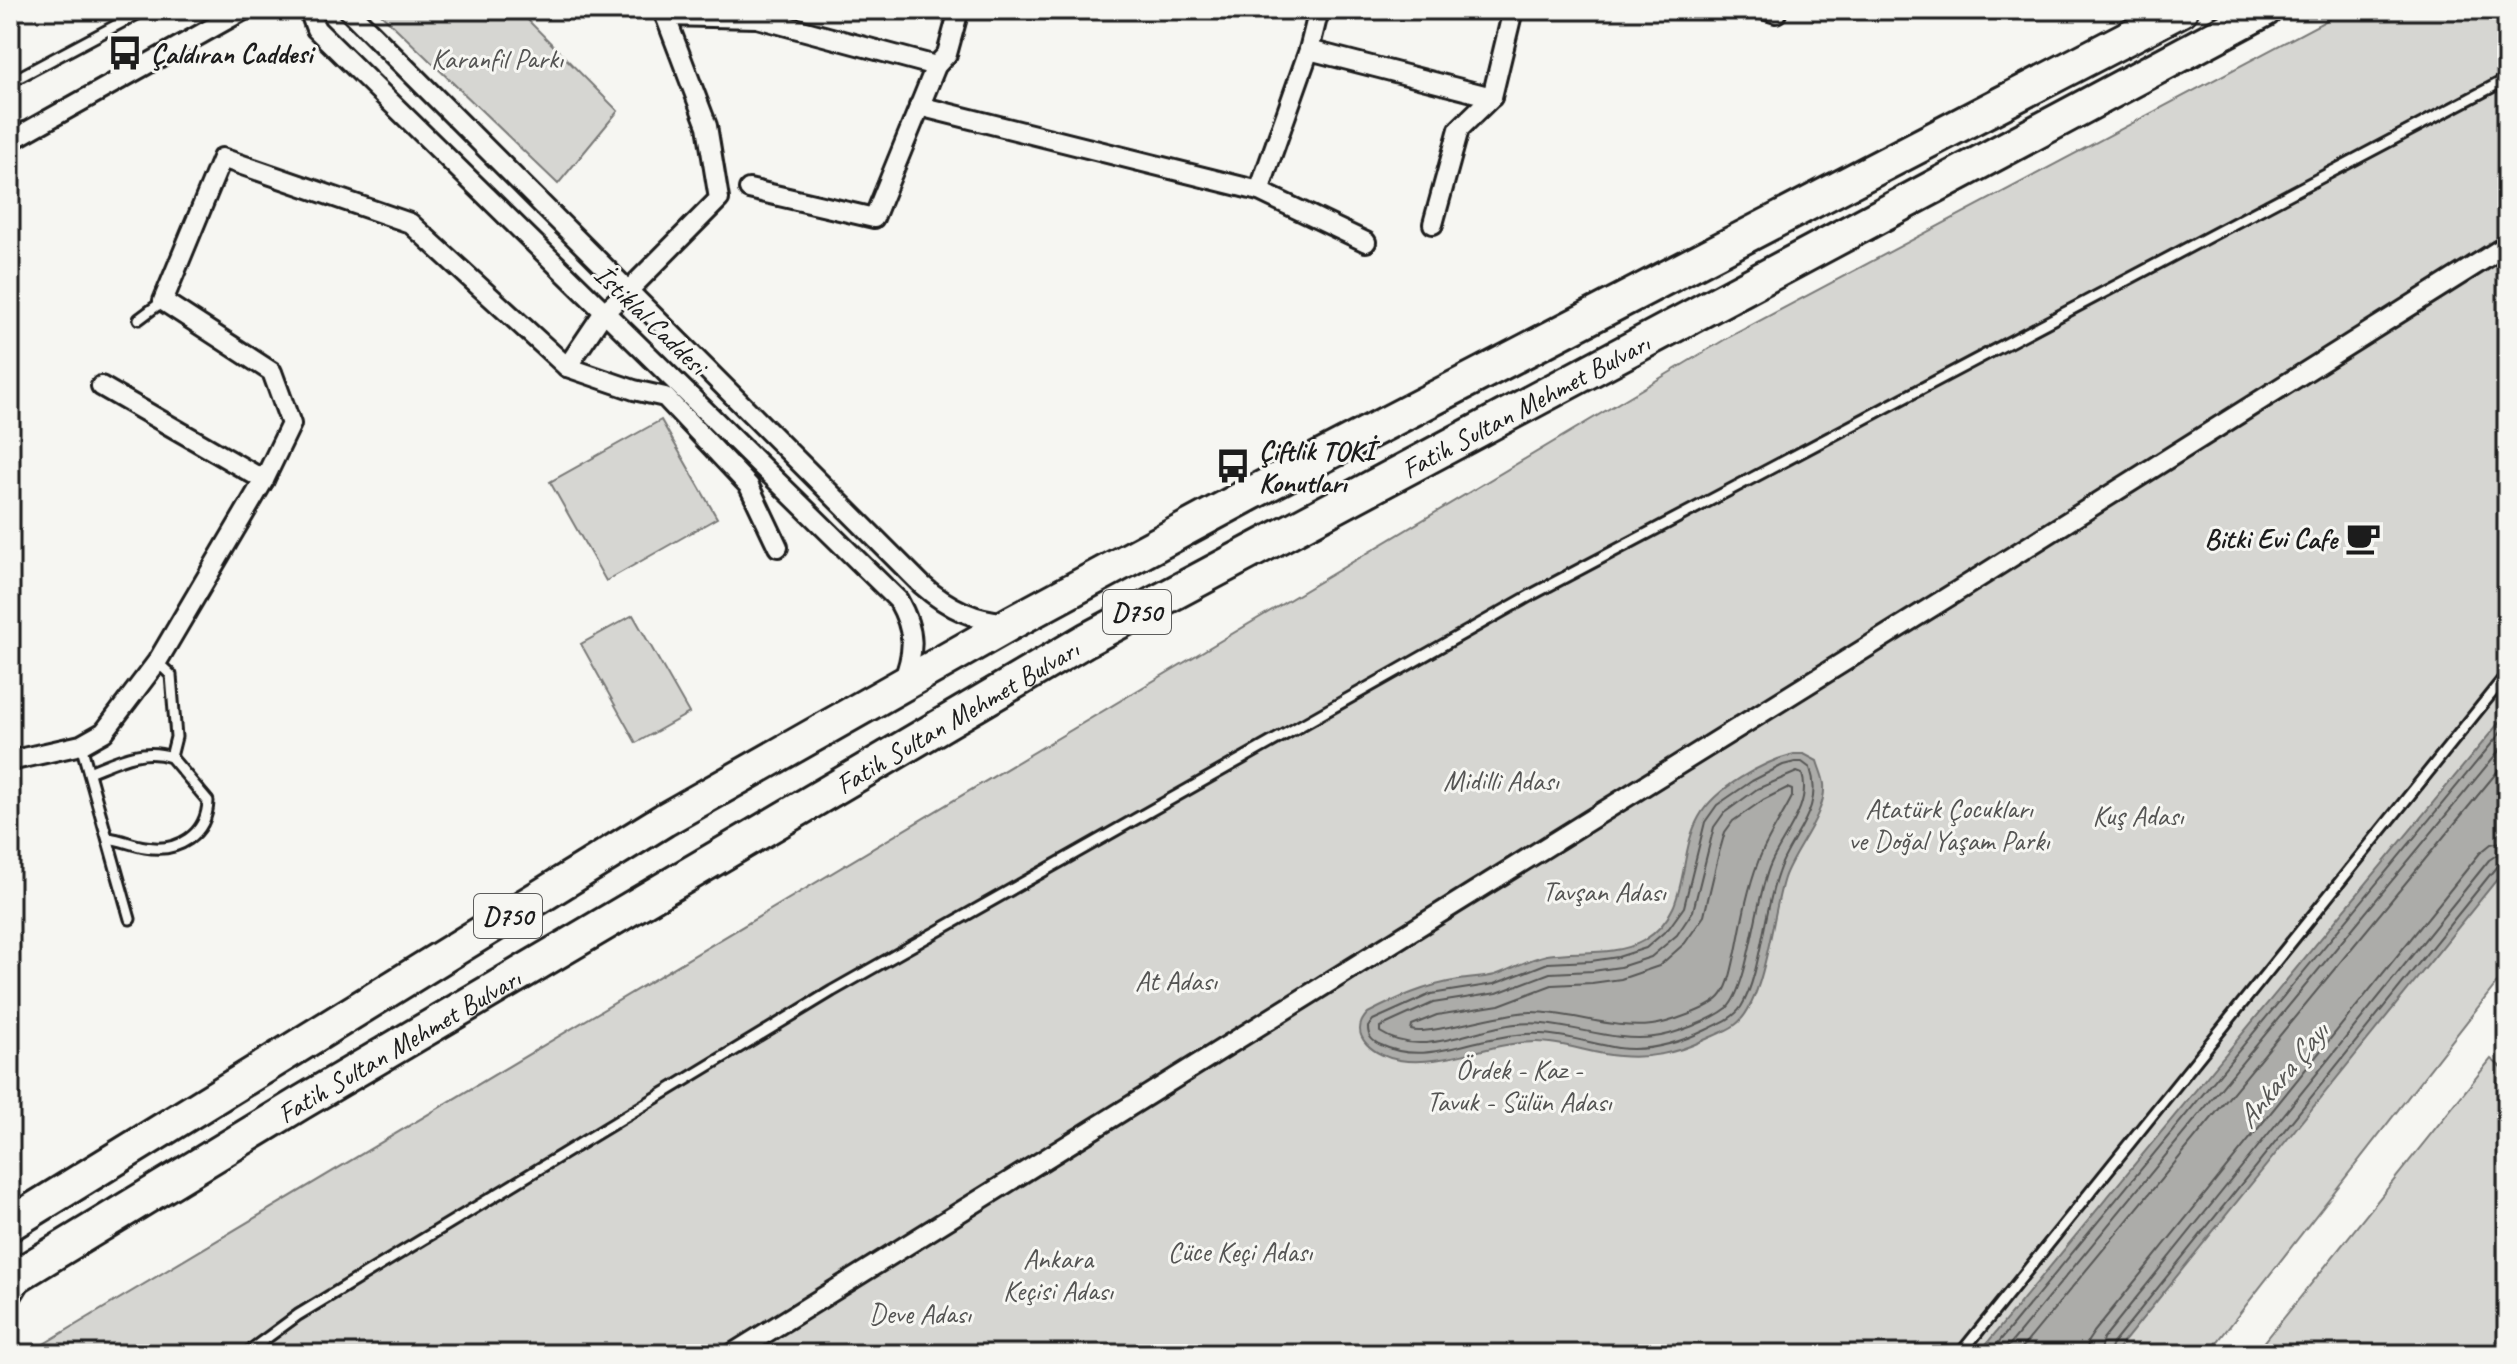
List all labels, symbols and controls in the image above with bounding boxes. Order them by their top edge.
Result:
bus stop icon: Çaldıran Caddesi [106,34,144,72]
place label: Çaldıran Caddesi [151,36,316,71]
park label: Karanfil Parkı [431,41,565,76]
street label: İstiklal Caddesi [587,257,717,384]
street label: Fatih Sultan Mehmet Bulvarı [1395,324,1657,486]
place label: Çiftlik TOKİ Konutları [1259,433,1381,500]
bus stop icon: Çiftlik TOKİ Konutları [1214,447,1252,485]
cafe icon: Bitki Evi Cafe [2344,519,2382,557]
place label: Bitki Evi Cafe [2205,521,2340,556]
road number: D750 [1103,590,1171,634]
street label: Fatih Sultan Mehmet Bulvarı [829,631,1086,802]
park label: Midilli Adası [1443,763,1560,798]
park label: Atatürk Çocukları ve Doğal Yaşam Parkı [1849,791,2051,858]
park label: Kuş Adası [2092,798,2185,833]
park label: Tavşan Adası [1542,874,1668,909]
road number: D750 [474,894,542,938]
street label: Fatih Sultan Mehmet Bulvarı [271,960,528,1131]
park label: At Adası [1135,963,1219,998]
water label: Ankara Çayı [2228,1012,2338,1136]
park label: Ördek - Kaz - Tavuk - Sülün Adası [1426,1052,1613,1119]
park label: Cüce Keçi Adası [1168,1234,1314,1269]
park label: Ankara Keçisi Adası [1003,1241,1115,1308]
park label: Deve Adası [869,1296,973,1331]

